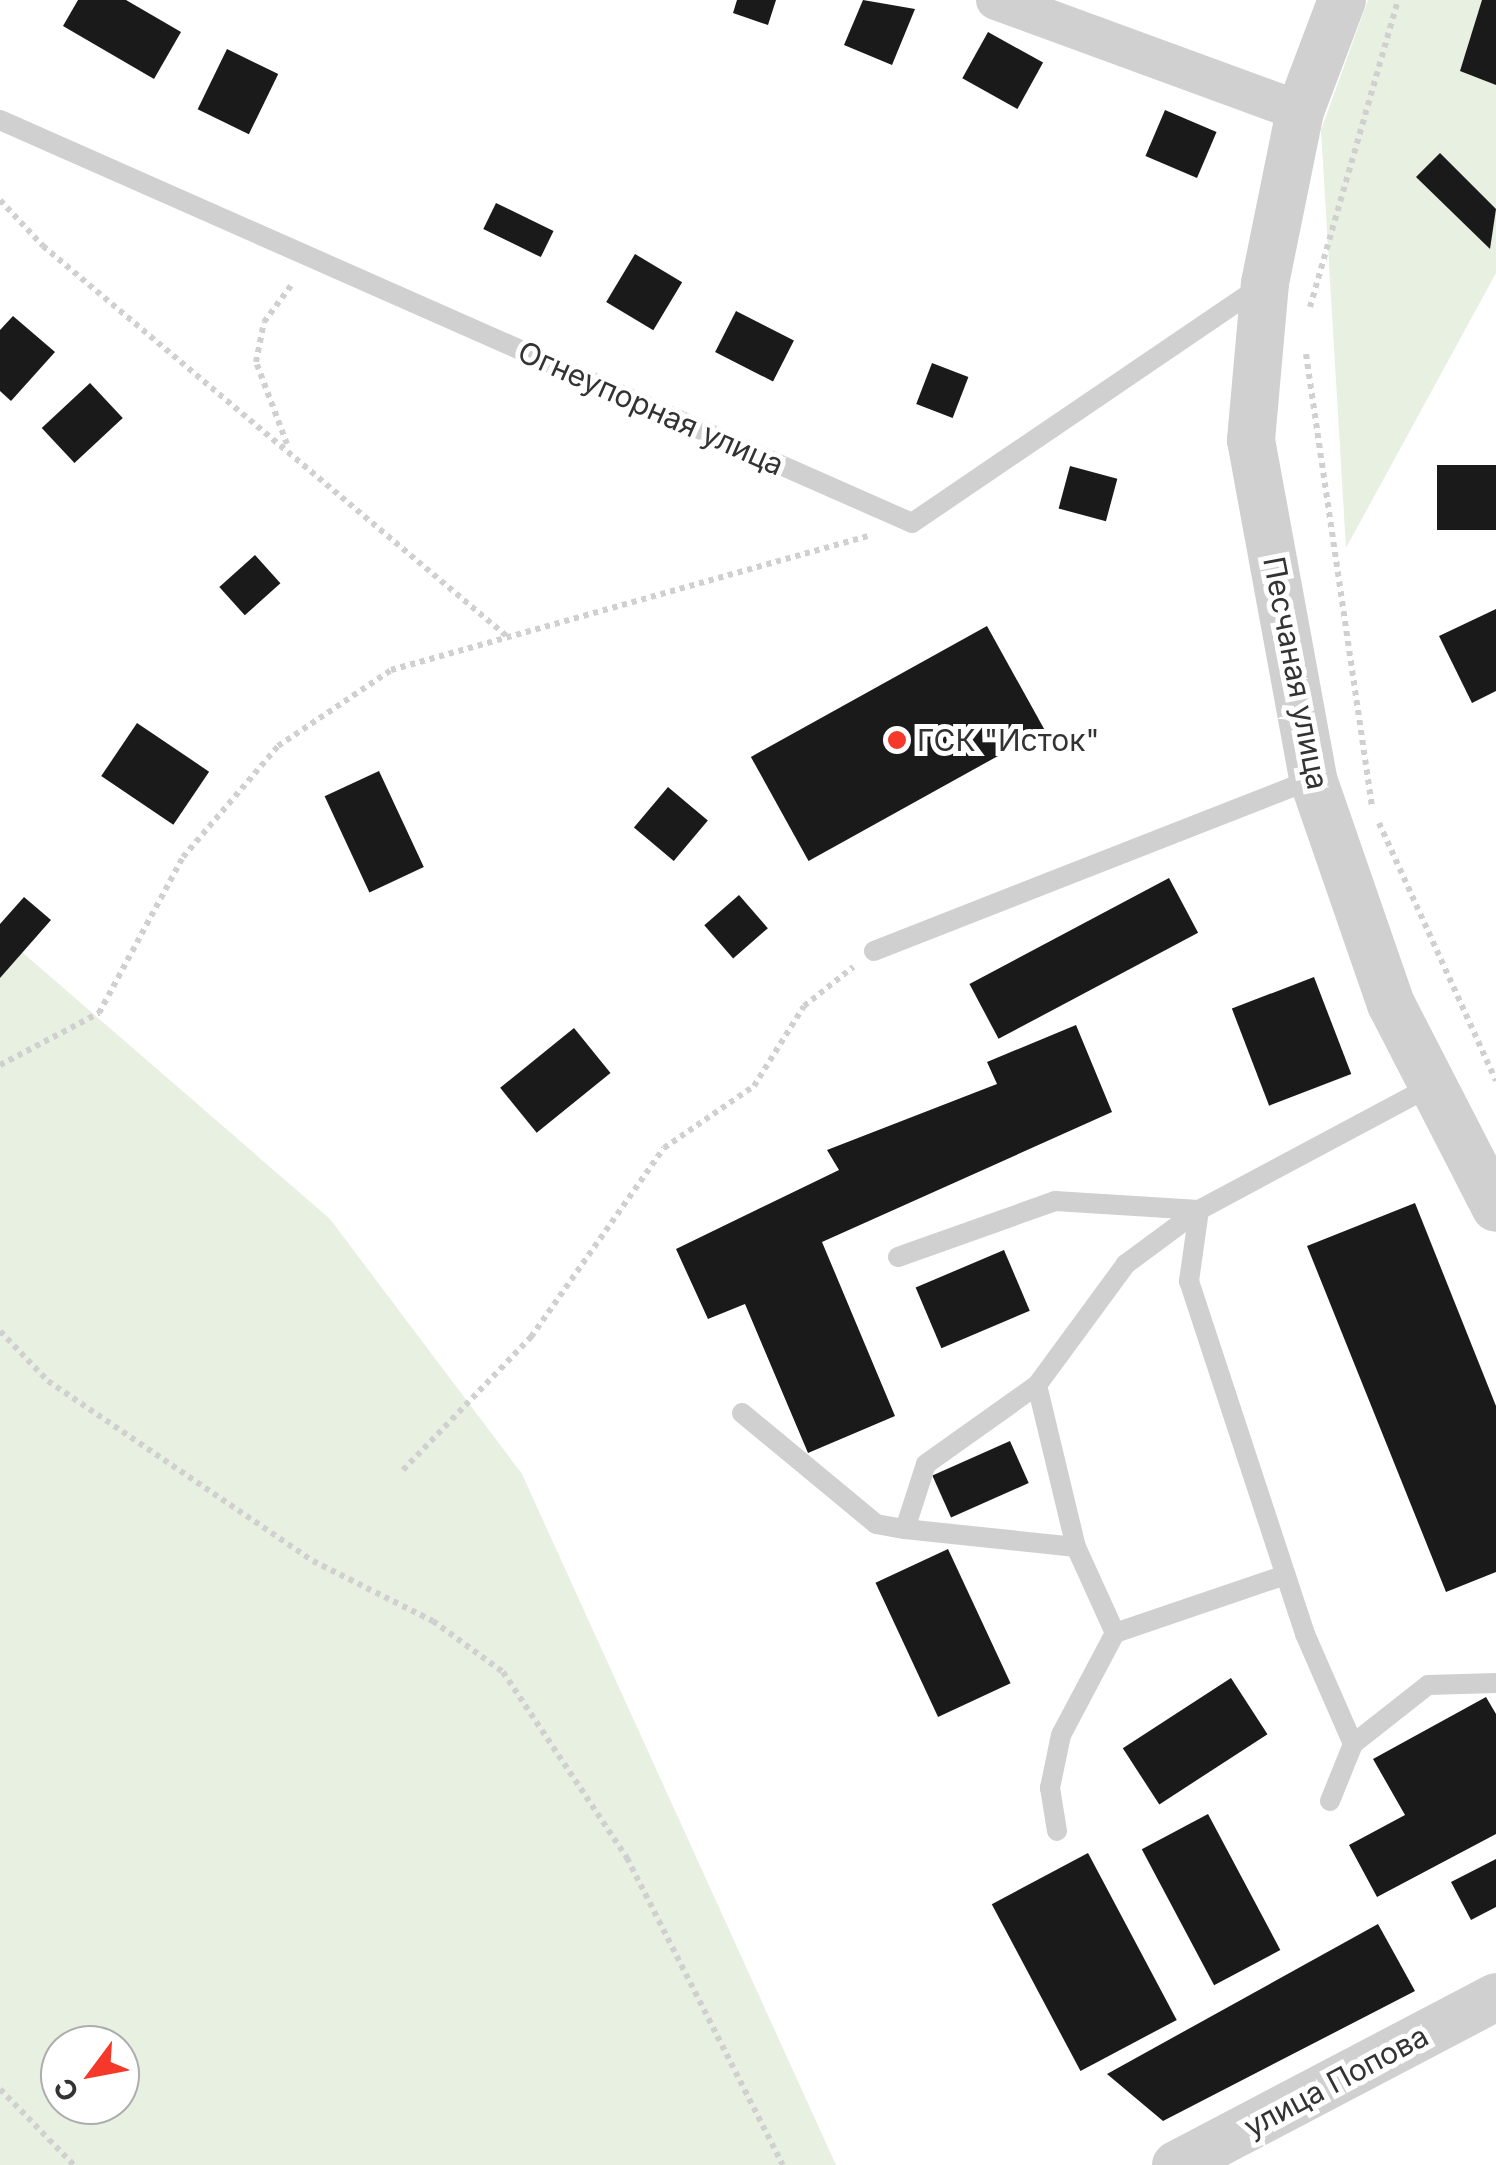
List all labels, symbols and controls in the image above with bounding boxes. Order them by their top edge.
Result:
street label: Огнеупорная улица [513,333,789,483]
street label: Песчаная улица [1256,554,1336,792]
place label: ГСК "Исток" [917,722,1099,758]
marker: ГСК "Исток" [886,729,908,751]
street label: улица Попова [1238,2017,1434,2145]
north arrow [40,2025,140,2125]
text: С [46,2072,86,2108]

